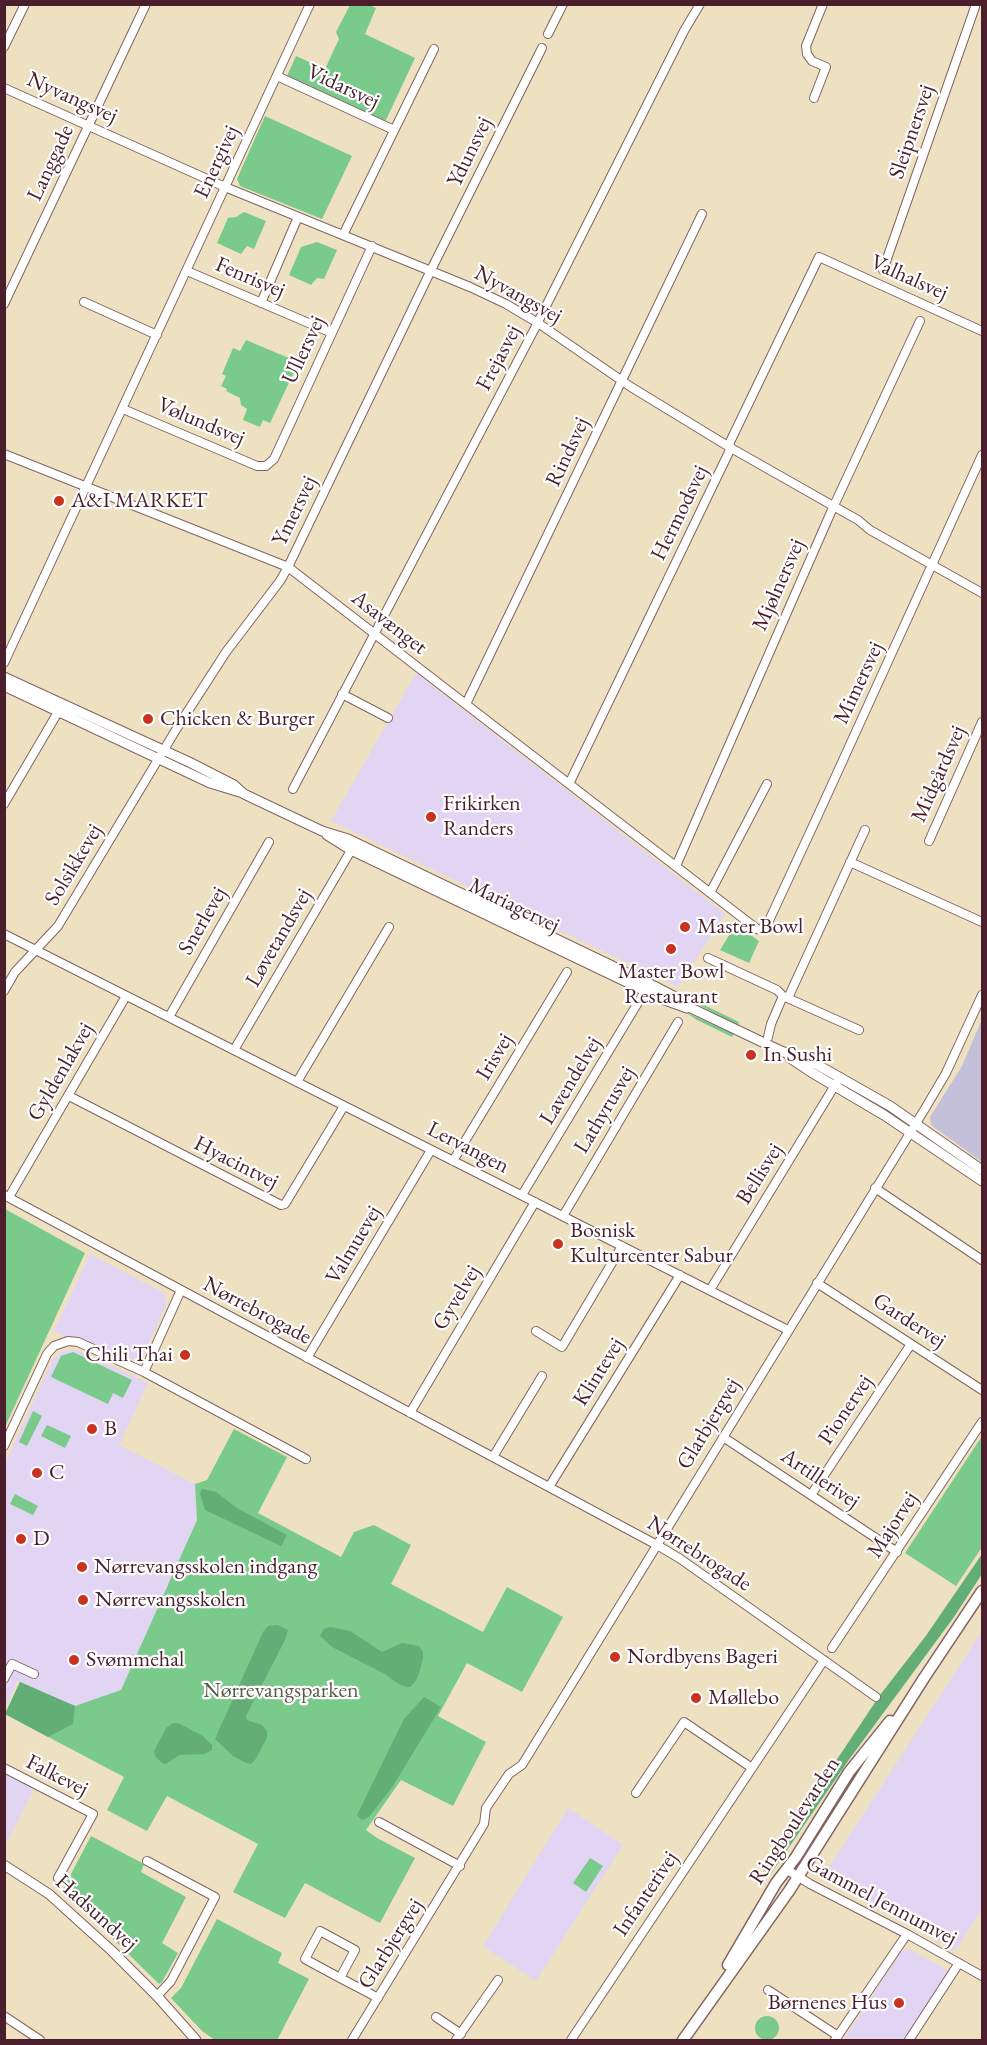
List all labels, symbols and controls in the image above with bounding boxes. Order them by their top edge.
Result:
street label: Vidarsvej [303,59,383,115]
street label: Nyvangsvej [23,66,121,130]
street label: Sleipnersvej [884,81,940,183]
street label: Ydunsvej [442,113,498,191]
street label: Langgade [22,121,80,205]
street label: Energivej [189,121,245,203]
street label: Valhalsvej [866,249,952,307]
street label: Fenrisvej [211,252,289,304]
street label: Nyvangsvej [470,260,566,330]
street label: Ullersvej [277,312,331,388]
street label: Frejasvej [471,321,527,395]
street label: Vølundsvej [153,392,249,452]
street label: Rindsvej [540,413,596,491]
street label: Hermodsvej [646,461,714,565]
street label: Ymersvej [267,472,323,550]
place label: A&I MARKET [71,488,208,514]
marker: A&I MARKET [52,494,66,508]
street label: Mjølnersvej [747,535,811,635]
street label: Asavænget [346,585,432,661]
street label: Mimersvej [828,638,890,728]
place label: Chicken & Burger [160,706,315,732]
marker: Chicken & Burger [141,712,155,726]
street label: Midgårdsvej [906,722,972,826]
place label: Frikirken Randers [443,791,521,842]
marker: Frikirken Randers [424,810,438,824]
street label: Solsikkevej [39,819,109,911]
street label: Mariagervej [464,873,564,939]
street label: Snerlevej [173,882,233,960]
street label: Løvetandsvej [240,884,318,992]
place label: Master Bowl [697,914,803,940]
marker: Master Bowl [678,920,692,934]
marker: Master Bowl Restaurant [664,942,678,956]
place label: Master Bowl Restaurant [618,959,724,1010]
street label: Gyldenlakvej [22,1018,100,1126]
street label: Irisvej [471,1029,519,1085]
street label: Lavendelvej [534,1032,608,1130]
place label: In Sushi [763,1042,832,1068]
marker: In Sushi [744,1048,758,1062]
street label: Lathyrusvej [569,1061,641,1159]
street label: Lervangen [423,1116,513,1180]
street label: Hyacintvej [189,1130,283,1196]
street label: Bellisvej [731,1139,789,1209]
street label: Valmuevej [320,1201,388,1289]
place label: Bosnisk Kulturcenter Sabur [570,1218,733,1270]
marker: Bosnisk Kulturcenter Sabur [551,1237,565,1251]
street label: Gyvelvej [427,1261,487,1335]
street label: Nørrebrogade [198,1271,316,1351]
street label: Gardervej [867,1288,951,1354]
street label: Klintevej [568,1333,630,1411]
place label: Chili Thai [85,1342,173,1368]
marker: Chili Thai [178,1348,192,1362]
street label: Pionervej [813,1370,879,1450]
street label: Glarbjergvej [671,1374,747,1474]
place label: B [104,1416,117,1442]
marker: B [85,1422,99,1436]
street label: Artillerivej [776,1443,864,1515]
place label: C [49,1460,65,1486]
marker: C [30,1466,44,1480]
street label: Majorvej [862,1487,924,1563]
street label: Nørrebrogade [642,1511,756,1597]
place label: D [33,1526,50,1552]
marker: D [14,1532,28,1546]
place label: Nørrevangsskolen indgang [94,1554,317,1580]
marker: Nørrevangsskolen indgang [75,1560,89,1574]
place label: Nørrevangsskolen [95,1587,246,1613]
marker: Nørrevangsskolen [76,1593,90,1607]
place label: Nordbyens Bageri [627,1644,778,1670]
place label: Svømmehal [86,1647,184,1673]
marker: Nordbyens Bageri [608,1650,622,1664]
marker: Svømmehal [67,1653,81,1667]
park label: Nørrevangsparken [203,1678,359,1704]
place label: Møllebo [708,1685,779,1711]
marker: Møllebo [689,1691,703,1705]
street label: Falkevej [22,1749,92,1803]
street label: Ringboulevarden [744,1752,846,1890]
street label: Infanterivej [608,1846,684,1942]
street label: Gammel Jennumvej [801,1850,961,1952]
street label: Hadsundvej [49,1869,143,1957]
street label: Glarbjergvej [353,1894,429,1994]
place label: Børnenes Hus [768,1990,887,2016]
marker: Børnenes Hus [892,1996,906,2010]

